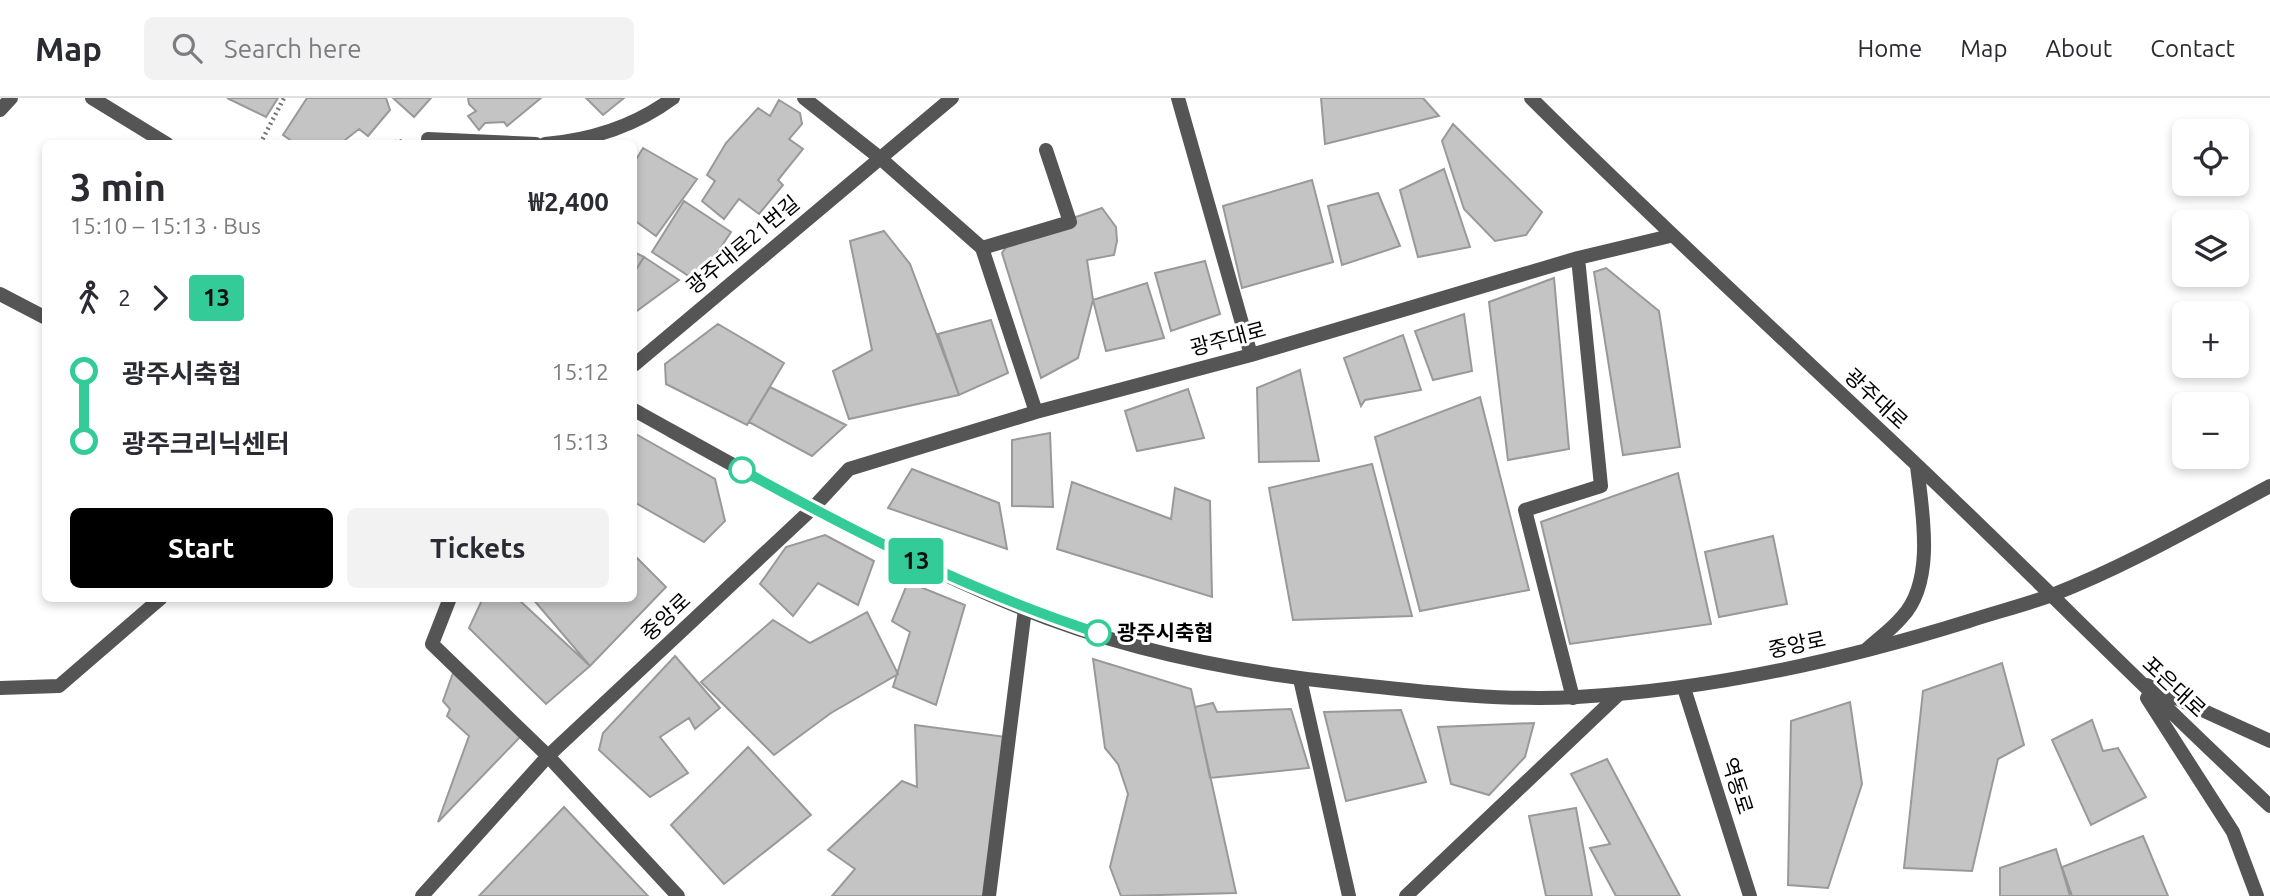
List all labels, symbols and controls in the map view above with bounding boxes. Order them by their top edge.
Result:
search box [144,17,634,80]
icon: search [168,29,206,67]
text: Map [35,30,102,67]
text: Search here [224,34,362,63]
text: Home [1857,35,1922,62]
text: Map [1960,35,2007,62]
text: About [2045,35,2112,62]
text: Contact [2150,35,2235,62]
map controls [2172,119,2249,469]
button: locate [2172,119,2249,196]
text: 3 min [70,166,166,208]
text: ₩2,400 [529,187,609,216]
street label: 광주대로21번길 [681,190,804,298]
button: layers [2172,210,2249,287]
text: 15:10 – 15:13 · Bus [70,213,261,238]
icon: walk [70,279,108,317]
icon: forward [141,279,179,317]
text: 13 [203,284,230,311]
text: 2 [118,285,131,310]
button: + [2172,301,2249,378]
street label: 광주대로 [1187,316,1268,360]
text: 광주시축협 [122,359,242,388]
text: 15:12 [551,359,609,384]
street label: 광주대로 [1840,363,1913,433]
button: − [2172,392,2249,469]
text: 광주크리닉센터 [122,429,289,458]
text: 15:13 [551,429,609,454]
unlabelled marker [729,457,755,483]
button: Start [70,508,333,588]
button: Tickets [347,508,609,588]
line badge: 13 [884,538,948,584]
text: 13 [902,547,930,574]
street label: 중앙로 [636,588,695,645]
marker: 광주시축협 [1085,620,1111,646]
place label: 광주시축협 [1117,620,1214,644]
street label: 중앙로 [1766,626,1828,662]
street label: 포은대로 [2138,651,2211,721]
street label: 역동로 [1718,754,1758,817]

